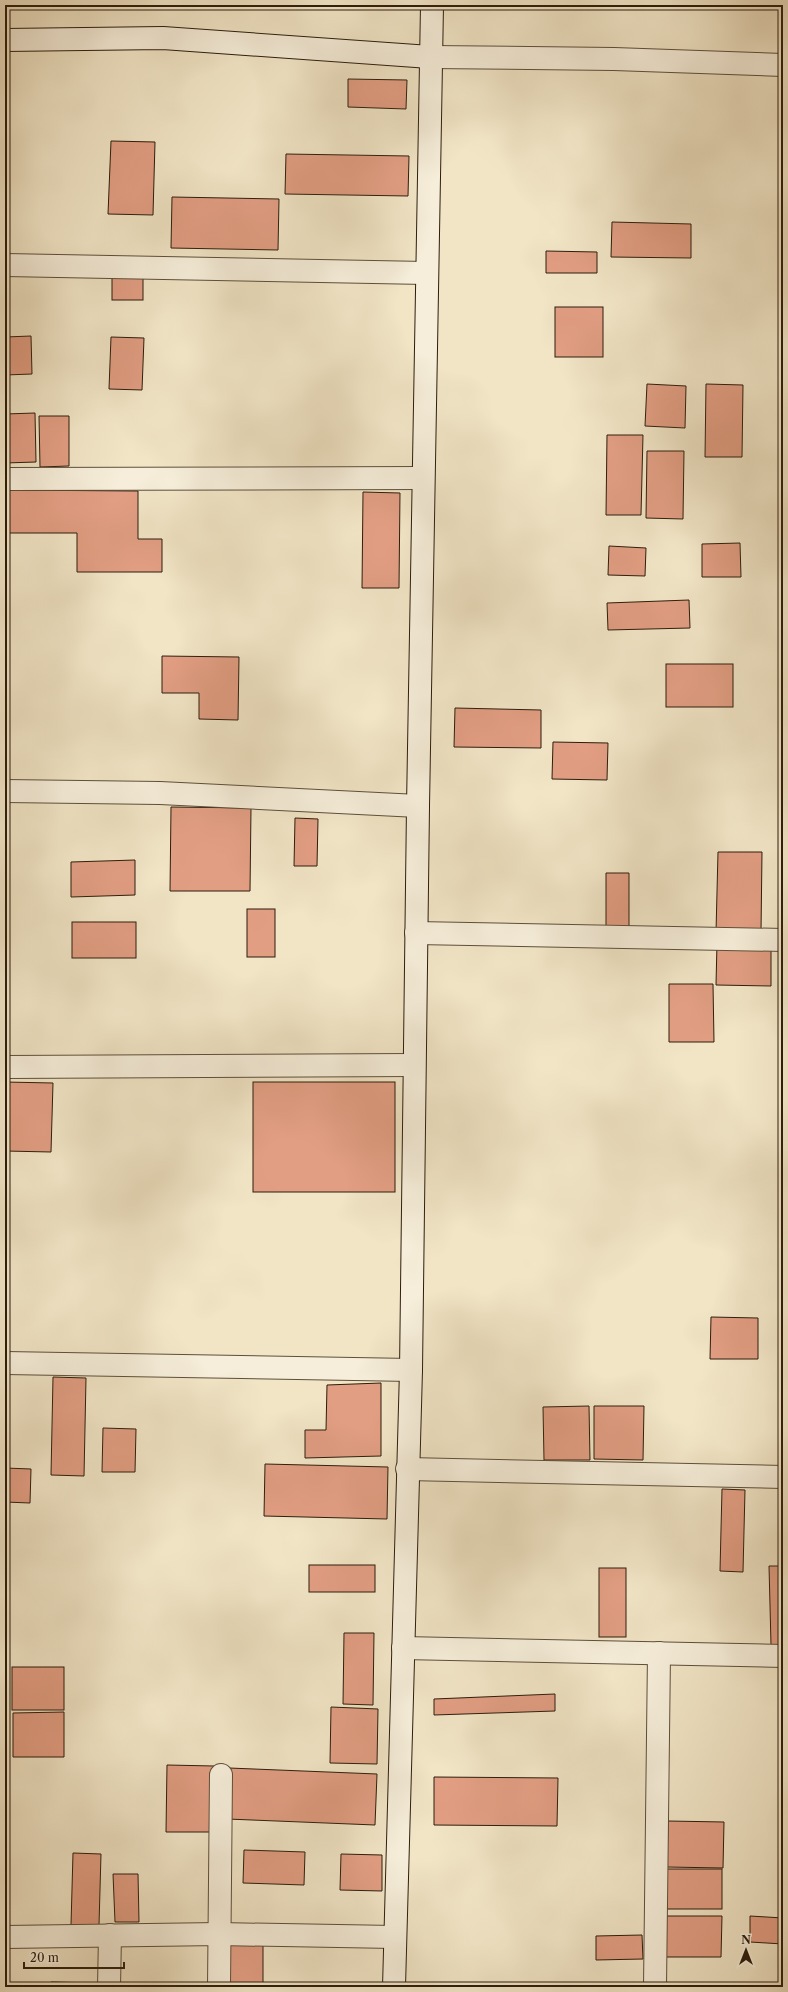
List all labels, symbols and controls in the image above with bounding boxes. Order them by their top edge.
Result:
north arrow [726,1930,766,1970]
text: N [741,1933,751,1947]
scale bar [24,1944,124,1970]
text: 20 m [30,1950,59,1965]

